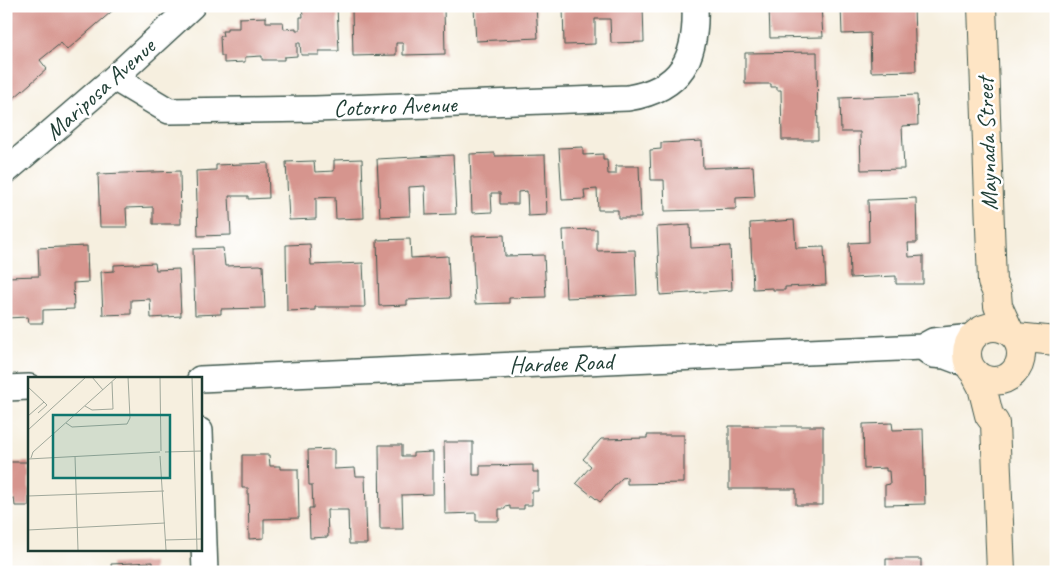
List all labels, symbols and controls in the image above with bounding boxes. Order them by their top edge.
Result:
street label: Mariposa Avenue [39,30,163,146]
street label: Maynada Street [970,74,1004,211]
street label: Cotorro Avenue [333,89,459,123]
street label: Hardee Road [509,346,617,380]
inset map [28,377,201,550]

